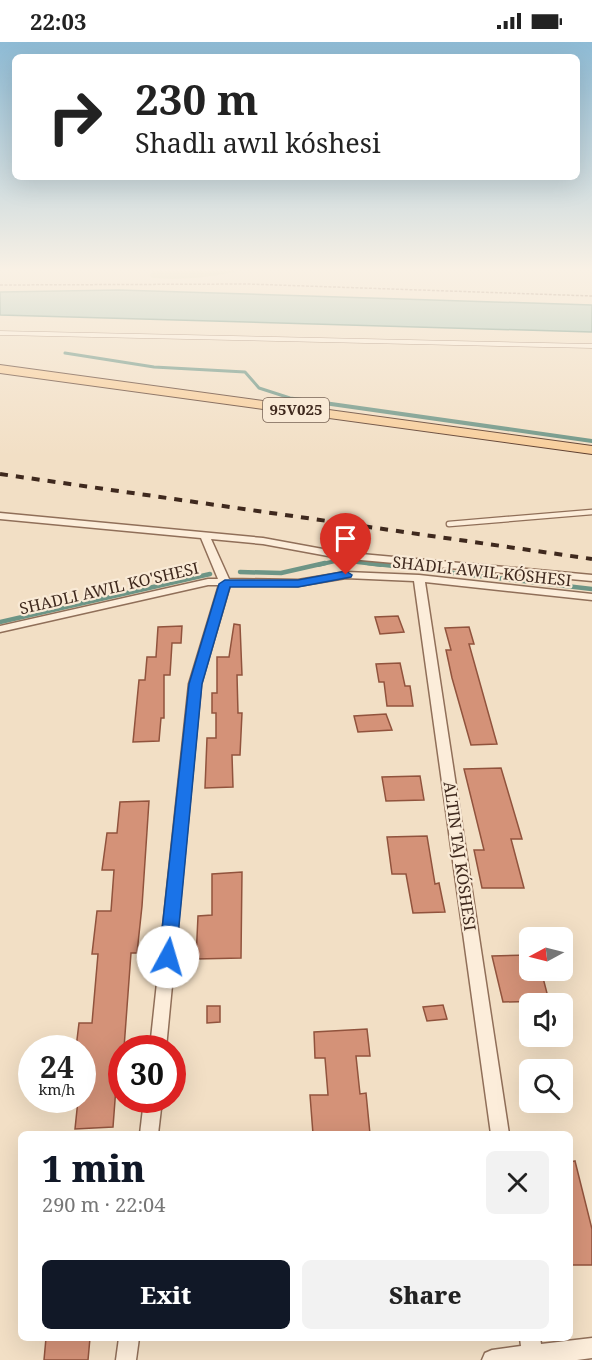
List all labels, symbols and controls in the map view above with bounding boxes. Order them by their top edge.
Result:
text: 22:03 [30,6,86,36]
text: 230 m [135,70,259,127]
icon: right [36,78,114,156]
text: Shadlı awıl kóshesi [135,124,381,161]
road number: 95V025 [263,398,329,422]
pin [320,513,371,575]
icon: arrive [329,522,362,555]
street label: SHADLI AWIL KÓSHESI [391,551,573,591]
street label: SHADLI AWIL KO'SHESI [17,557,201,619]
street label: ALTIN TAJ KÓSHESI [439,780,481,932]
position arrow [136,925,200,989]
north arrow [519,927,573,981]
map controls [519,927,573,1113]
button: sound [519,993,573,1047]
speed limit sign: 30 [108,1035,186,1113]
text: 24 [40,1046,74,1087]
button: search [519,1059,573,1113]
text: km/h [39,1079,75,1099]
text: 1 min [42,1144,145,1193]
button: close [486,1151,549,1214]
text: 290 m · 22:04 [42,1191,165,1218]
button: Exit [42,1260,290,1329]
button: Share [302,1260,549,1329]

